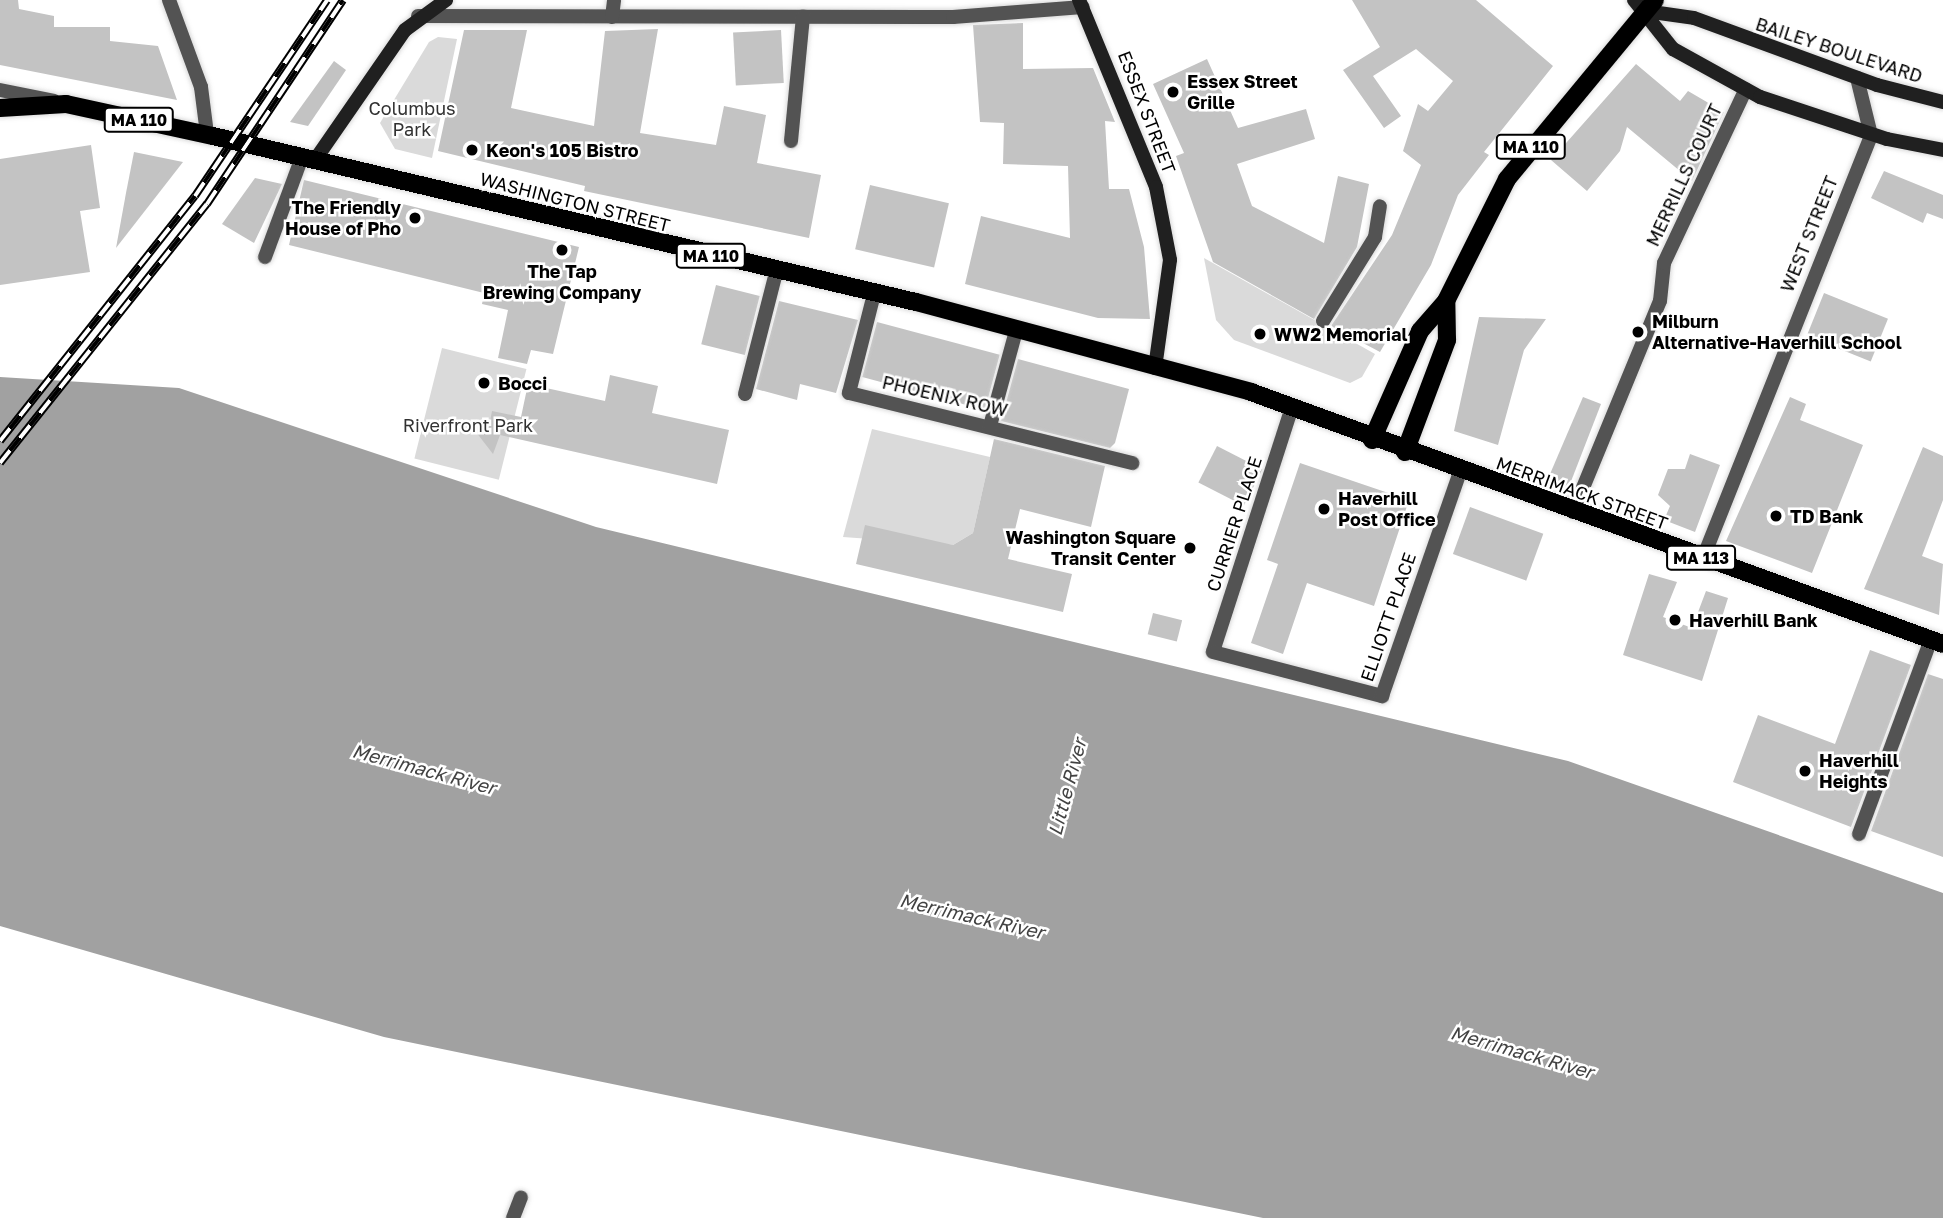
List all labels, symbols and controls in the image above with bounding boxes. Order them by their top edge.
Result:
street label: BAILEY BOULEVARD [1753,13,1925,87]
street label: ESSEX STREET [1114,48,1180,176]
place label: Essex Street Grille [1187,71,1298,114]
marker: Essex Street Grille [1165,84,1181,100]
park label: Columbus Park [368,98,456,140]
street label: MERRILLS COURT [1642,100,1726,250]
road number: MA 110 [102,108,176,132]
road number: MA 110 [1494,134,1568,160]
place label: Keon's 105 Bistro [486,139,639,161]
marker: Keon's 105 Bistro [464,142,480,158]
street label: WASHINGTON STREET [478,168,672,236]
street label: WEST STREET [1776,173,1842,295]
place label: The Friendly House of Pho [285,197,401,240]
marker: The Friendly House of Pho [407,210,423,226]
marker: The Tap Brewing Company [554,242,570,258]
road number: MA 110 [674,244,748,268]
place label: The Tap Brewing Company [483,261,641,304]
place label: Milburn Alternative-Haverhill School [1652,311,1902,354]
place label: WW2 Memorial [1274,323,1407,345]
marker: Milburn Alternative-Haverhill School [1630,324,1646,340]
marker: WW2 Memorial [1252,326,1268,342]
street label: PHOENIX ROW [880,371,1010,421]
place label: Bocci [498,372,547,394]
marker: Bocci [476,375,492,391]
park label: Riverfront Park [403,414,533,436]
street label: MERRIMACK STREET [1493,452,1671,534]
street label: CURRIER PLACE [1202,454,1266,594]
place label: Haverhill Post Office [1338,488,1436,530]
marker: Haverhill Post Office [1316,501,1332,517]
place label: TD Bank [1790,505,1864,527]
marker: TD Bank [1768,508,1784,524]
place label: Washington Square Transit Center [1006,527,1176,570]
marker: Washington Square Transit Center [1182,540,1198,556]
road number: MA 113 [1666,545,1736,570]
street label: ELLIOTT PLACE [1356,550,1420,684]
place label: Haverhill Bank [1689,609,1818,631]
marker: Haverhill Bank [1667,612,1683,628]
water label: Little River [1043,736,1091,838]
water label: Merrimack River [350,739,498,799]
place label: Haverhill Heights [1819,750,1899,792]
marker: Haverhill Heights [1797,763,1813,779]
water label: Merrimack River [898,888,1046,944]
water label: Merrimack River [1448,1021,1596,1083]

